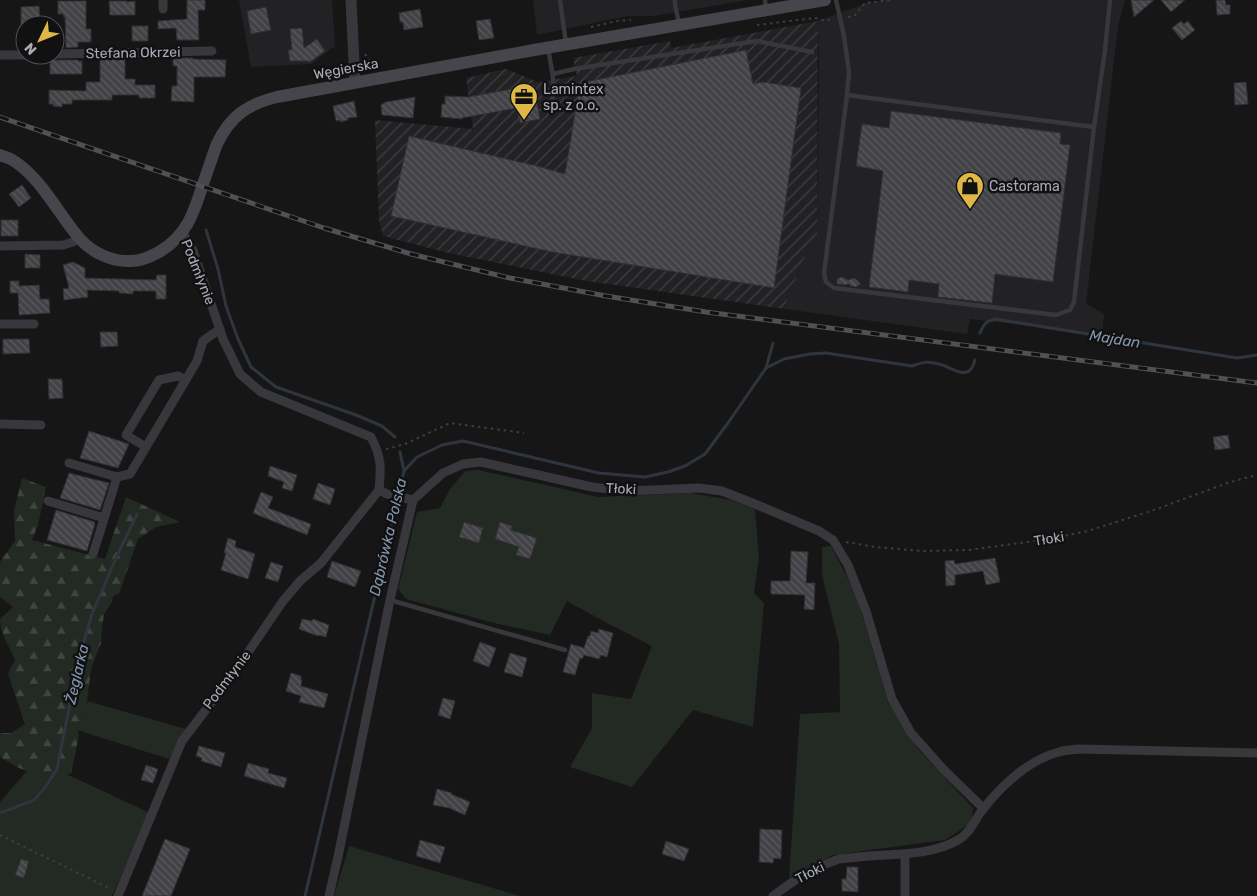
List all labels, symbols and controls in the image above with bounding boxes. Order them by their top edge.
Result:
north arrow [15,15,65,65]
text: N [21,39,41,58]
street label: Stefana Okrzei [85,44,181,62]
street label: Węgierska [312,55,380,83]
place label: Lamintex sp. z o.o. [543,81,604,114]
office icon: Lamintex sp. z o.o. [509,82,539,121]
shop icon: Castorama [955,171,985,210]
place label: Castorama [989,178,1060,195]
street label: Podmłynie [177,237,219,307]
water label: Majdan [1088,326,1142,352]
water label: Dąbrówka Polska [366,476,410,598]
street label: Tłoki [605,480,637,498]
street label: Tłoki [1033,528,1065,550]
water label: Żeglarka [61,642,93,707]
street label: Podmłynie [199,647,255,713]
street label: Tłoki [793,859,827,887]

